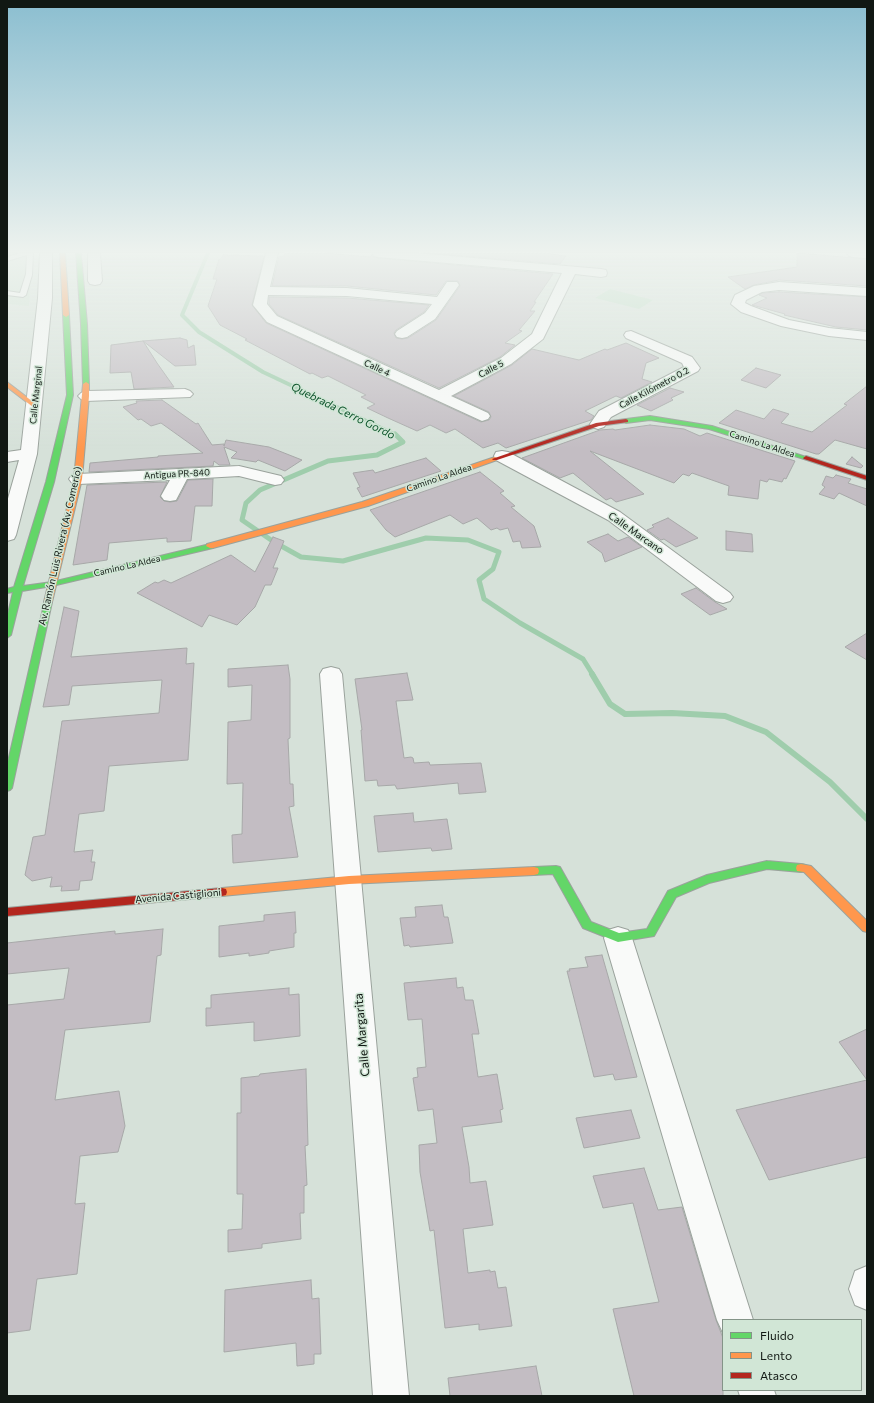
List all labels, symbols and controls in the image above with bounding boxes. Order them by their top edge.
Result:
street label: Calle 4 [362,357,392,379]
street label: Calle 5 [477,358,505,380]
street label: Calle Kilómetro 0.2 [617,365,691,411]
street label: Calle Marginal [28,366,44,424]
water label: Quebrada Cerro Gordo [289,380,397,442]
street label: Camino La Aldea [728,428,796,460]
street label: Camino La Aldea [405,462,473,494]
street label: Av. Ramón Luis Rivera (Av. Comerío) [36,465,84,627]
street label: Antigua PR-840 [144,467,210,481]
street label: Calle Marcano [606,510,666,556]
street label: Camino La Aldea [93,553,161,579]
street label: Avenida Castiglioni [135,886,221,906]
street label: Calle Margarita [351,993,373,1077]
legend [722,1319,862,1391]
text: Fluido [760,1328,794,1342]
text: Lento [760,1348,792,1362]
text: Atasco [760,1368,798,1382]

